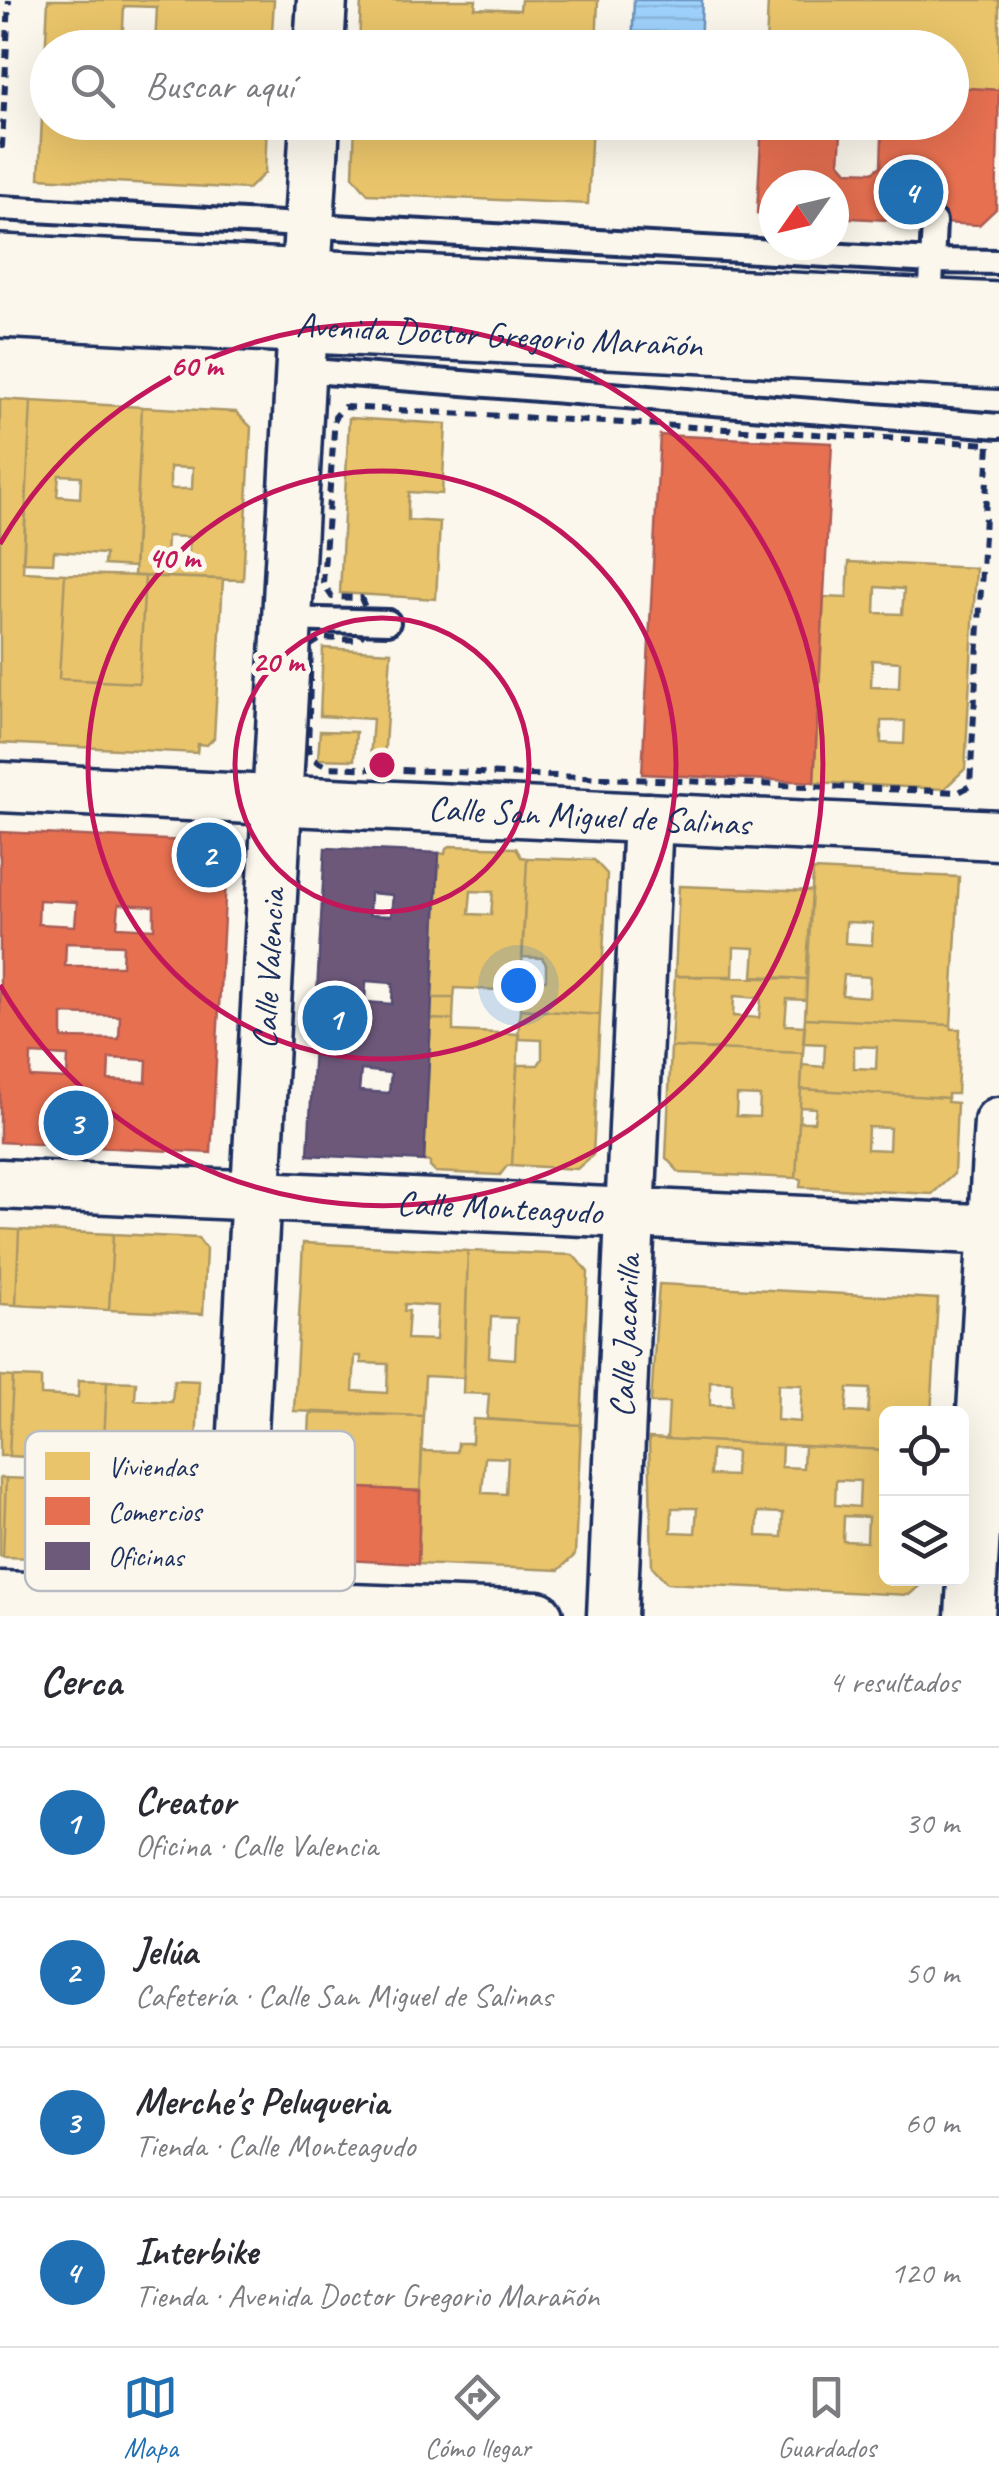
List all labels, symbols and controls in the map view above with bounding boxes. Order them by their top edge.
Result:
search box [30,30,969,140]
icon: search [65,58,120,113]
text: Buscar aquí [145,62,294,109]
pin: 4 [878,154,944,230]
north arrow [759,170,849,260]
street label: Avenida Doctor Gregorio Marañón [295,302,705,368]
text: 60 m [170,347,225,385]
text: 40 m [148,539,203,577]
text: 20 m [252,643,307,681]
centre of rings [364,747,400,783]
street label: Calle San Miguel de Salinas [427,786,754,846]
pin: 2 [176,818,242,892]
street label: Calle Valencia [242,885,295,1050]
your location [493,960,544,1011]
pin: 1 [302,980,368,1056]
pin: 3 [44,1086,108,1160]
street label: Calle Monteagudo [396,1180,605,1235]
street label: Calle Jacarilla [599,1252,651,1418]
map controls [879,1406,969,1586]
button: locate [879,1406,969,1496]
legend [25,1431,355,1591]
text: Viviendas [108,1449,199,1484]
text: Comercios [108,1494,204,1529]
button: layers [879,1496,969,1586]
text: Oficinas [108,1539,186,1574]
text: Cerca [40,1655,122,1708]
text: 4 resultados [828,1661,959,1702]
text: Creator [135,1778,235,1825]
text: 1 [65,1802,80,1843]
text: 30 m [905,1802,959,1843]
text: Oficina · Calle Valencia [135,1825,378,1866]
text: Jelúa [135,1928,197,1975]
text: 2 [65,1952,80,1993]
text: 50 m [905,1952,959,1993]
text: Cafetería · Calle San Miguel de Salinas [135,1975,552,2016]
text: Merche's Peluqueria [135,2078,389,2125]
text: 3 [65,2102,80,2143]
text: 60 m [905,2102,959,2143]
text: Tienda · Calle Monteagudo [135,2125,415,2166]
text: Interbike [135,2228,258,2275]
text: 4 [65,2252,80,2293]
text: 120 m [890,2252,959,2293]
text: Tienda · Avenida Doctor Gregorio Marañón [135,2275,599,2316]
tab: Mapa [123,2370,178,2465]
tab: Cómo llegar [425,2370,531,2465]
tab: Guardados [777,2370,876,2465]

